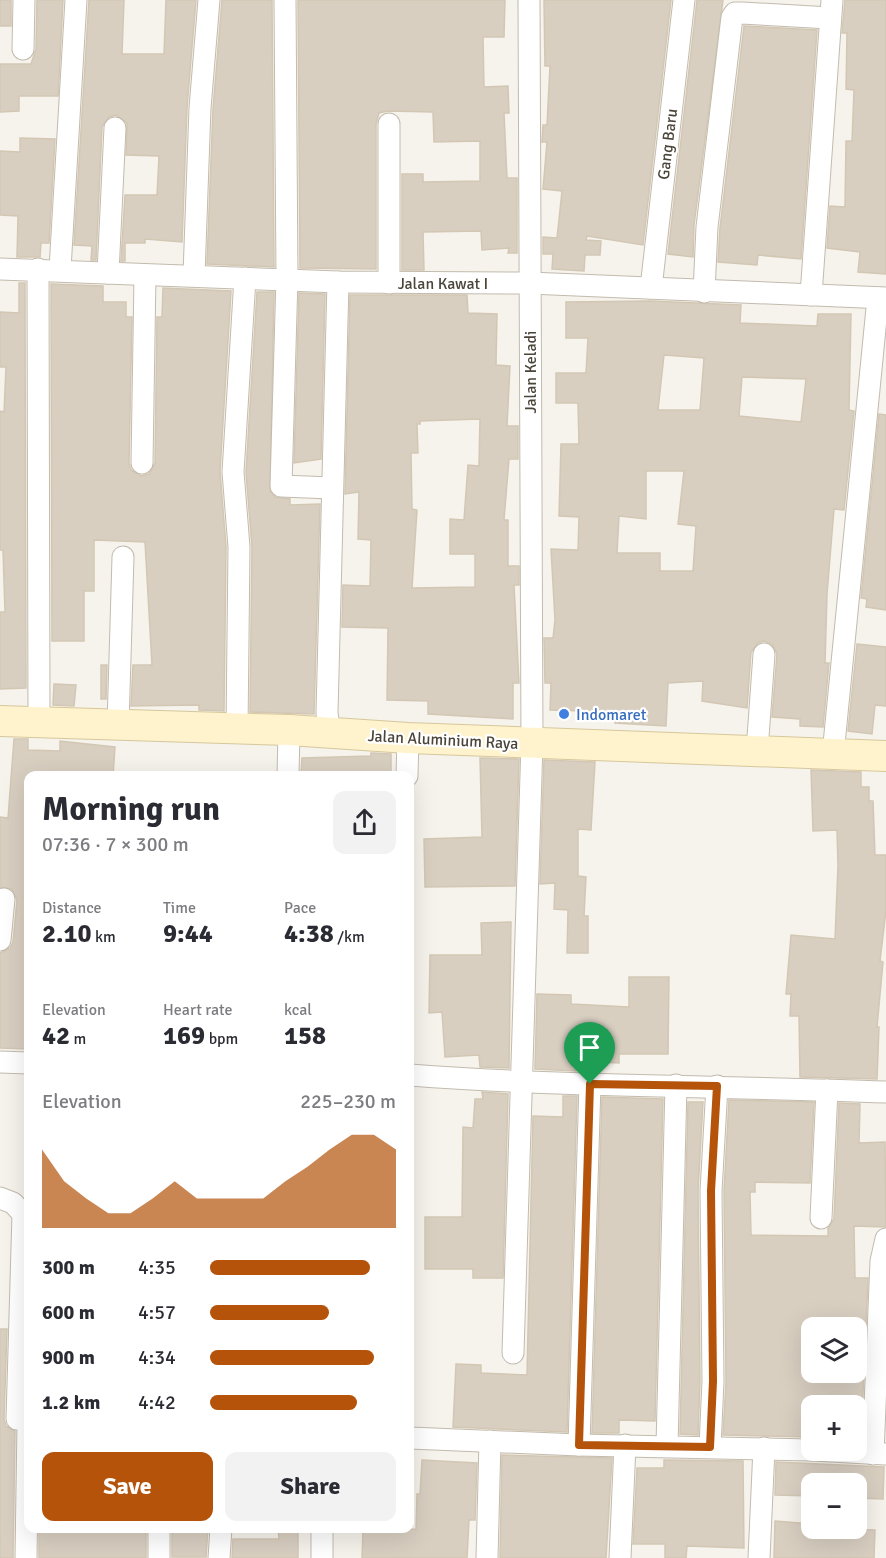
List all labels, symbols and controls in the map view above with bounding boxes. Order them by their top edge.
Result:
street label: Gang Baru [654,107,682,181]
street label: Jalan Kawat I [398,274,488,294]
street label: Jalan Keladi [521,331,541,413]
place label: Indomaret [576,705,647,725]
marker: Indomaret [557,707,571,721]
street label: Jalan Aluminium Raya [367,726,519,754]
text: Morning run [42,789,220,830]
button: share [333,791,396,854]
text: 07:36 · 7 × 300 m [42,832,189,857]
text: Distance [42,898,102,918]
text: Time [163,898,196,918]
text: Pace [284,898,316,918]
text: 2.10 [42,918,92,950]
text: 9:44 [163,918,213,950]
text: 4:38 [284,918,334,950]
text: km [92,927,116,947]
text: /km [334,927,365,947]
text: Elevation [42,1000,106,1020]
text: Heart rate [163,1000,232,1020]
text: kcal [284,1000,312,1020]
text: 42 [42,1020,70,1052]
text: 169 [163,1020,205,1052]
text: 158 [284,1020,326,1052]
pin [564,1022,615,1084]
text: m [70,1029,86,1049]
text: bpm [205,1029,238,1049]
icon: arrive [573,1031,606,1064]
text: Elevation [42,1089,122,1114]
text: 225–230 m [300,1089,396,1114]
text: 300 m [42,1255,95,1280]
text: 4:35 [138,1255,176,1280]
text: 600 m [42,1300,95,1325]
text: 4:57 [138,1300,176,1325]
map controls [801,1317,867,1539]
button: layers [801,1317,867,1383]
text: 900 m [42,1345,95,1370]
text: 4:34 [138,1345,176,1370]
text: 1.2 km [42,1390,100,1415]
text: 4:42 [138,1390,176,1415]
button: + [801,1395,867,1461]
button: Save [42,1452,213,1521]
button: Share [225,1452,396,1521]
button: − [801,1473,867,1539]

